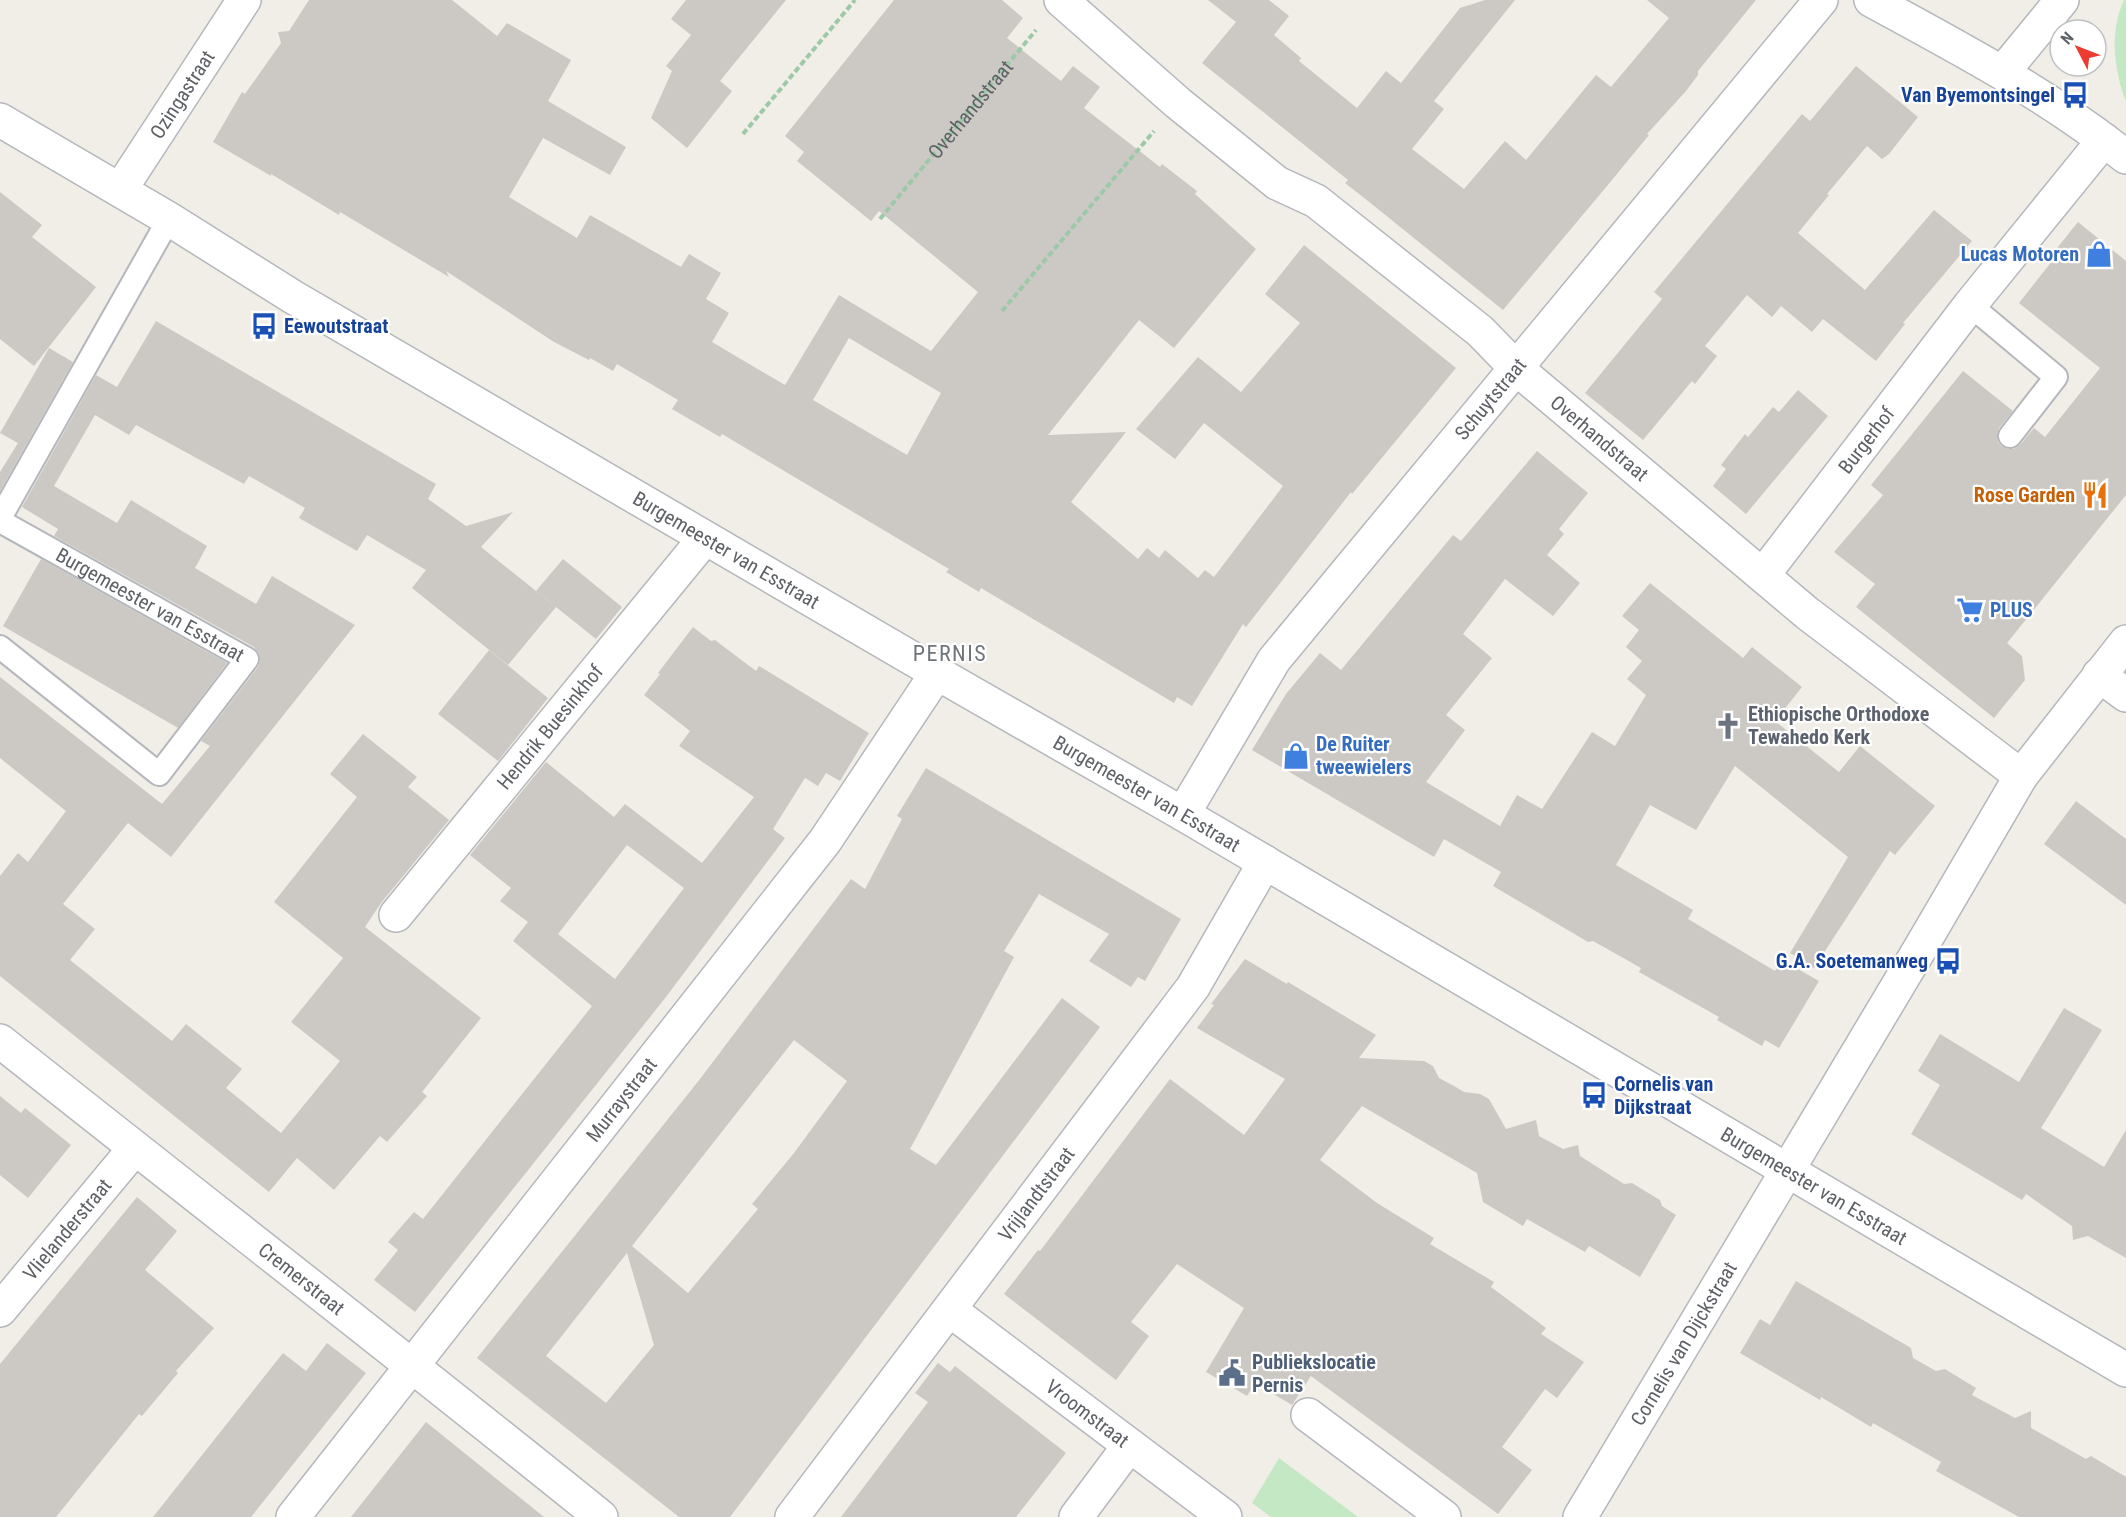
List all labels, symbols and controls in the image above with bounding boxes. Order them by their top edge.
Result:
north arrow [2048,18,2108,78]
text: N [2057,28,2078,48]
street label: Ozingastraat [145,46,220,143]
street label: Overhandstraat [923,55,1018,164]
bus stop icon: Van Byemontsingel [2060,80,2090,110]
place label: Van Byemontsingel [1901,83,2055,107]
shop icon: Lucas Motoren [2084,239,2114,269]
place label: Lucas Motoren [1961,242,2079,266]
bus stop icon: Eewoutstraat [249,311,279,341]
place label: Eewoutstraat [284,314,388,338]
street label: Schuytstraat [1450,353,1531,445]
street label: Overhandstraat [1545,390,1653,486]
street label: Burgerhof [1833,401,1900,478]
restaurant icon: Rose Garden [2080,480,2110,510]
place label: Rose Garden [1974,483,2075,507]
street label: Burgemeester van Esstraat [629,486,824,614]
street label: Burgemeester van Esstraat [52,543,249,667]
supermarket icon: PLUS [1955,595,1985,625]
place label: PLUS [1990,598,2033,622]
district label: PERNIS [913,641,987,666]
street label: Hendrik Buesinkhof [492,659,609,794]
place label: Ethiopische Orthodoxe Tewahedo Kerk [1748,702,1929,749]
church icon: Ethiopische Orthodoxe Tewahedo Kerk [1713,711,1743,741]
street label: Burgemeester van Esstraat [1049,730,1245,857]
place label: De Ruiter tweewielers [1316,732,1412,779]
shop icon: De Ruiter tweewielers [1281,741,1311,771]
bus stop icon: G.A. Soetemanweg [1933,946,1963,976]
place label: G.A. Soetemanweg [1776,949,1928,973]
street label: Murraystraat [581,1053,662,1147]
place label: Cornelis van Dijkstraat [1614,1072,1713,1119]
bus stop icon: Cornelis van Dijkstraat [1579,1080,1609,1110]
street label: Burgemeester van Esstraat [1717,1122,1911,1250]
street label: Vrijlandtstraat [993,1142,1080,1246]
street label: Vlielanderstraat [18,1174,116,1285]
street label: Cremerstraat [254,1237,349,1320]
street label: Cornelis van Dijckstraat [1626,1257,1742,1430]
place label: Publiekslocatie Pernis [1252,1350,1376,1397]
public building icon: Publiekslocatie Pernis [1217,1358,1247,1388]
street label: Vroomstraat [1041,1374,1134,1452]

